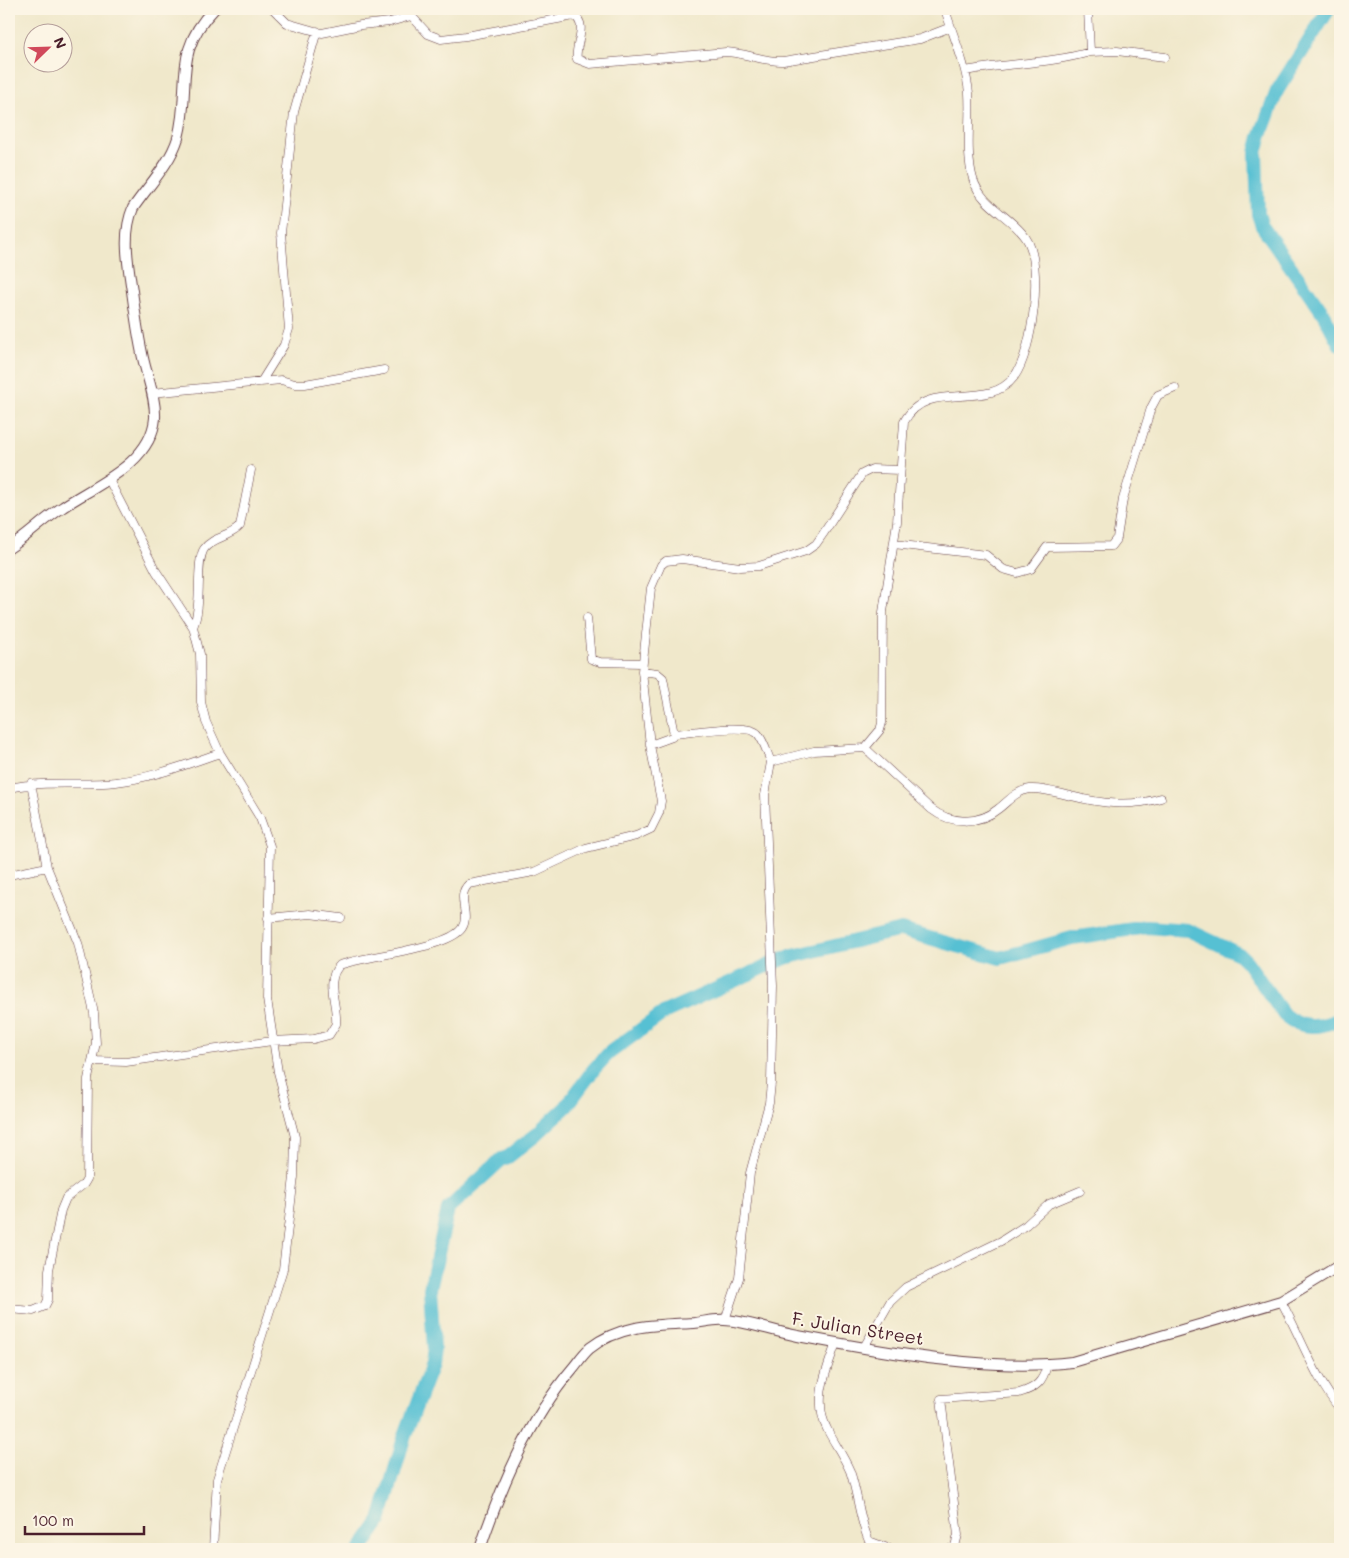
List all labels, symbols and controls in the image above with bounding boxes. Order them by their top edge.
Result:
north arrow [22,22,72,72]
text: N [50,34,71,51]
street label: F. Julian Street [790,1306,926,1350]
scale bar [25,1503,144,1535]
text: 100 m [32,1510,74,1530]

